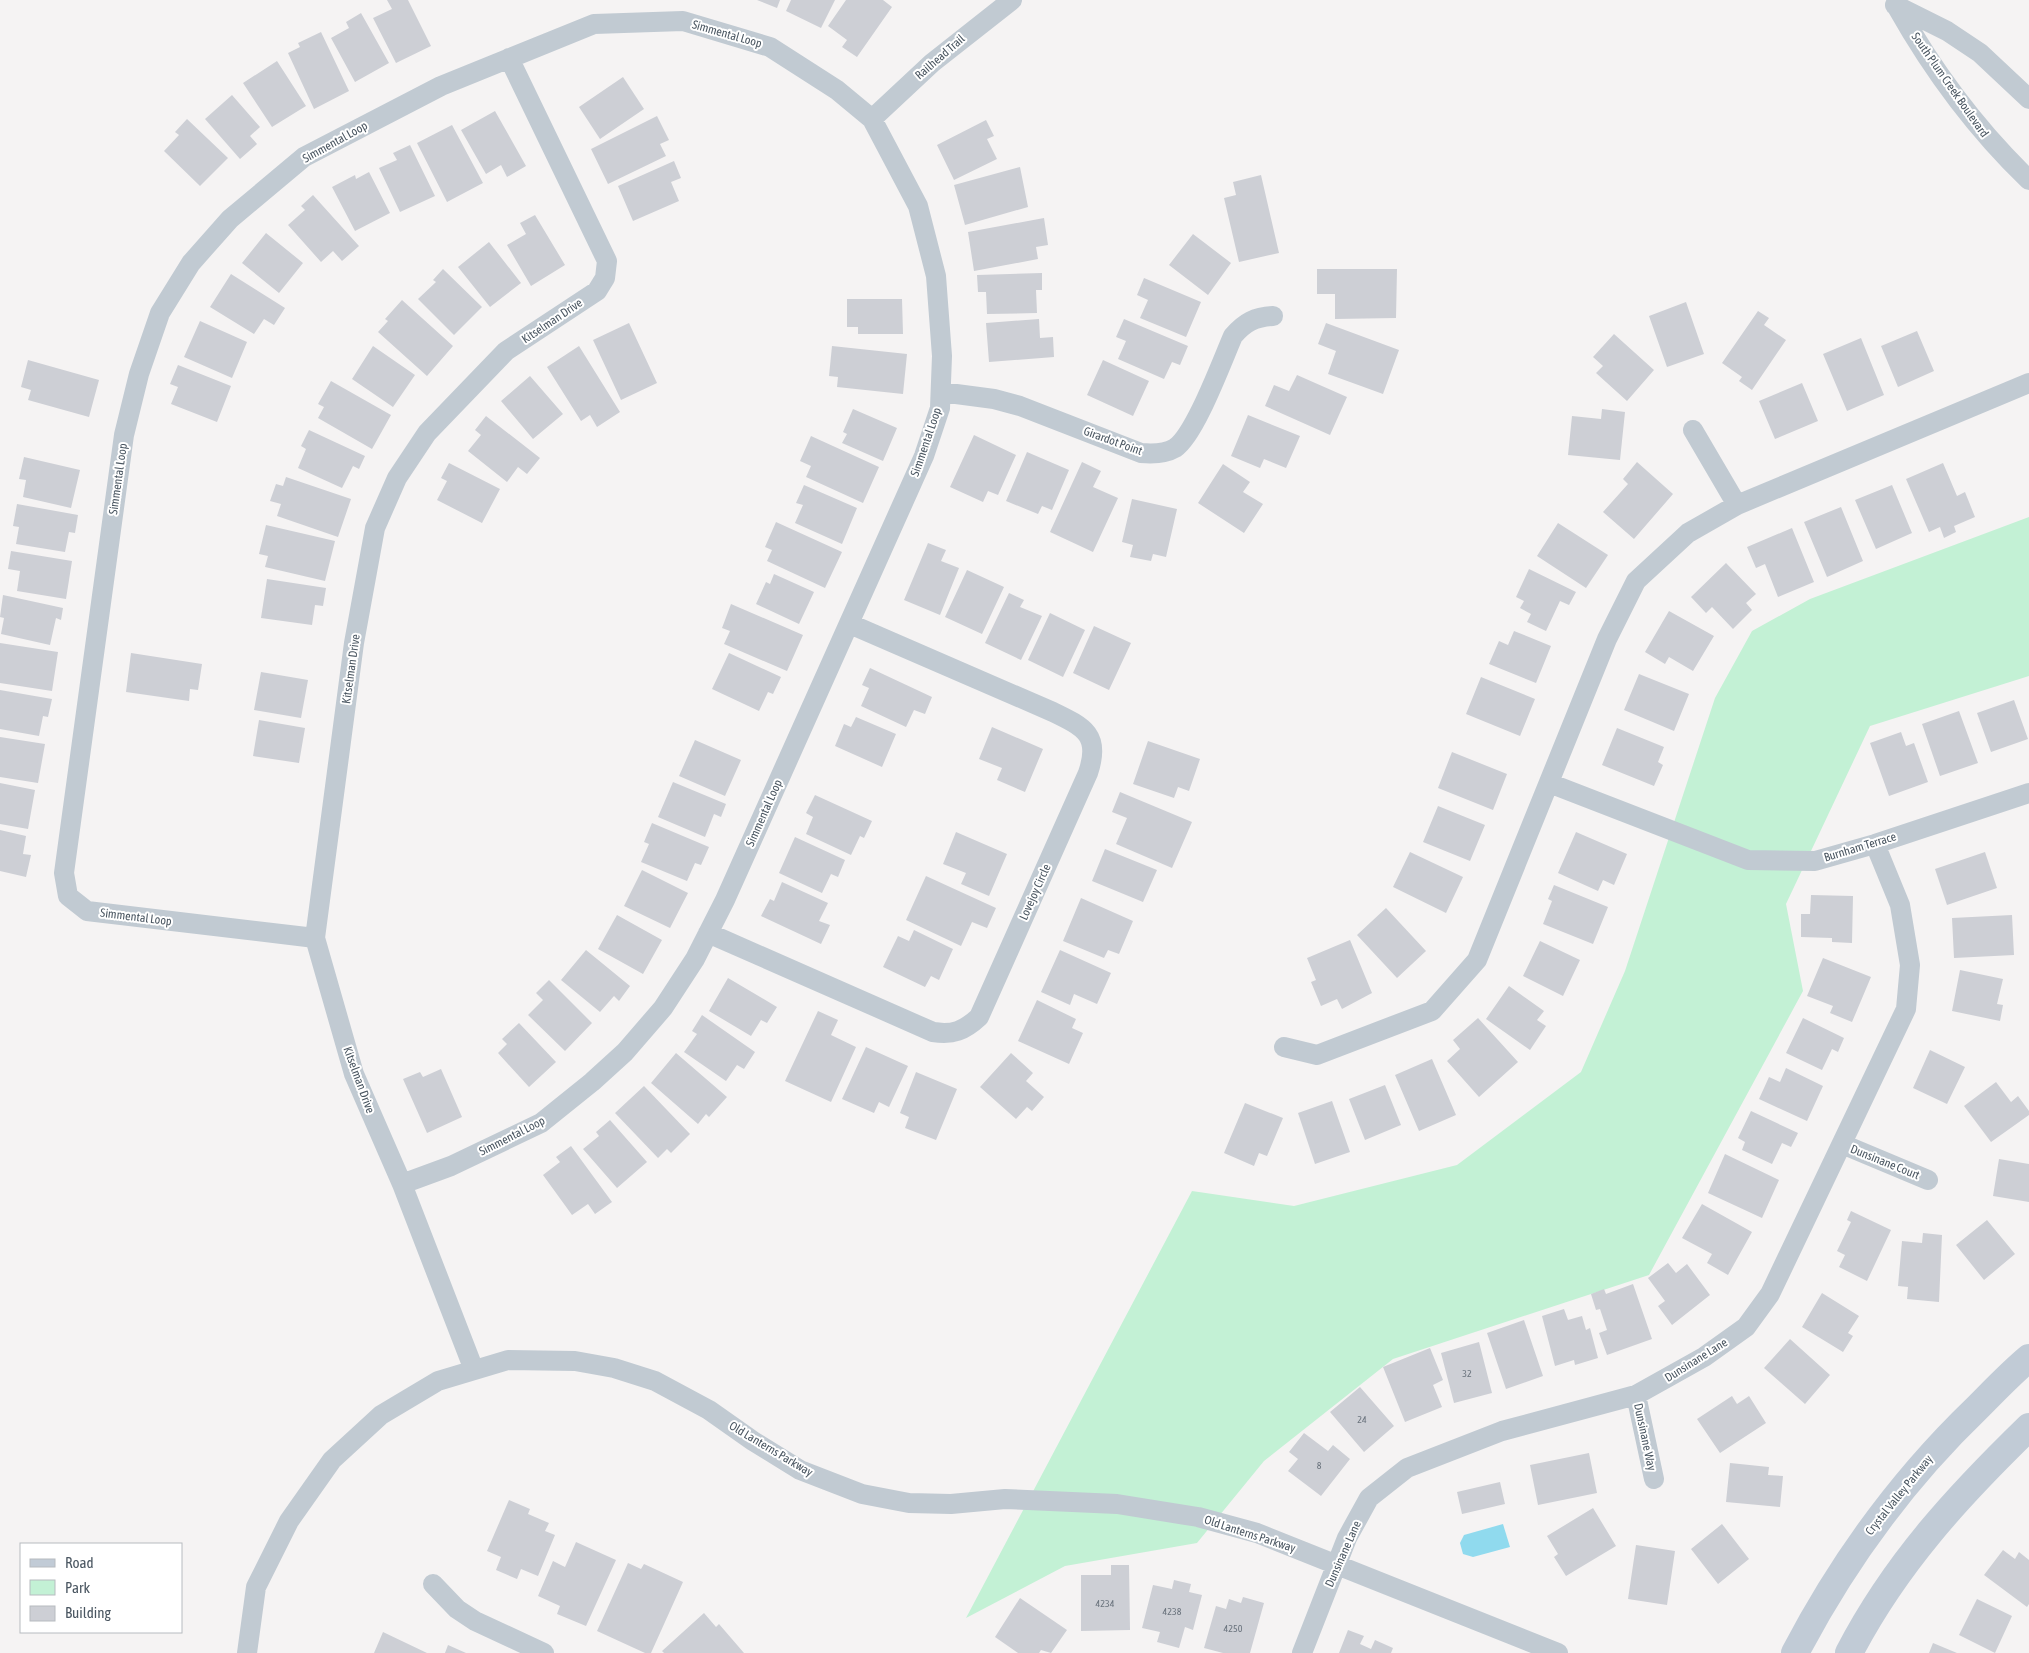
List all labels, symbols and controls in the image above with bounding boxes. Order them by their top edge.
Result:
street label: Simmental Loop [691,17,764,51]
street label: South Plum Creek Boulevard [1909,30,1991,140]
street label: Railhead Trail [912,31,968,82]
street label: Simmental Loop [300,118,370,166]
street label: Kitselman Drive [519,296,585,346]
street label: Simmental Loop [908,405,944,478]
street label: Girardot Point [1082,424,1145,458]
street label: Simmental Loop [106,442,130,516]
street label: Kitselman Drive [339,633,363,705]
street label: Simmental Loop [743,777,785,849]
street label: Burnham Terrace [1822,829,1898,865]
street label: Lovejoy Circle [1016,862,1054,922]
street label: Simmental Loop [100,906,173,928]
street label: Kitselman Drive [340,1045,378,1115]
street label: Simmental Loop [477,1113,547,1159]
street label: Dunsinane Court [1848,1142,1922,1182]
street label: Dunsinane Lane [1662,1335,1730,1385]
house number: 32 [1462,1368,1472,1379]
street label: Dunsinane Way [1631,1402,1659,1472]
house number: 24 [1357,1414,1367,1425]
street label: Old Lanterns Parkway [727,1419,815,1480]
street label: Crystal Valley Parkway [1862,1452,1936,1538]
house number: 8 [1317,1460,1322,1471]
street label: Old Lanterns Parkway [1203,1513,1297,1555]
street label: Dunsinane Lane [1322,1519,1364,1589]
legend [20,1543,182,1633]
text: Road [65,1554,94,1571]
text: Park [65,1579,90,1596]
house number: 4234 [1096,1598,1115,1609]
text: Building [65,1604,111,1621]
house number: 4238 [1163,1606,1182,1617]
house number: 4250 [1224,1623,1243,1634]

